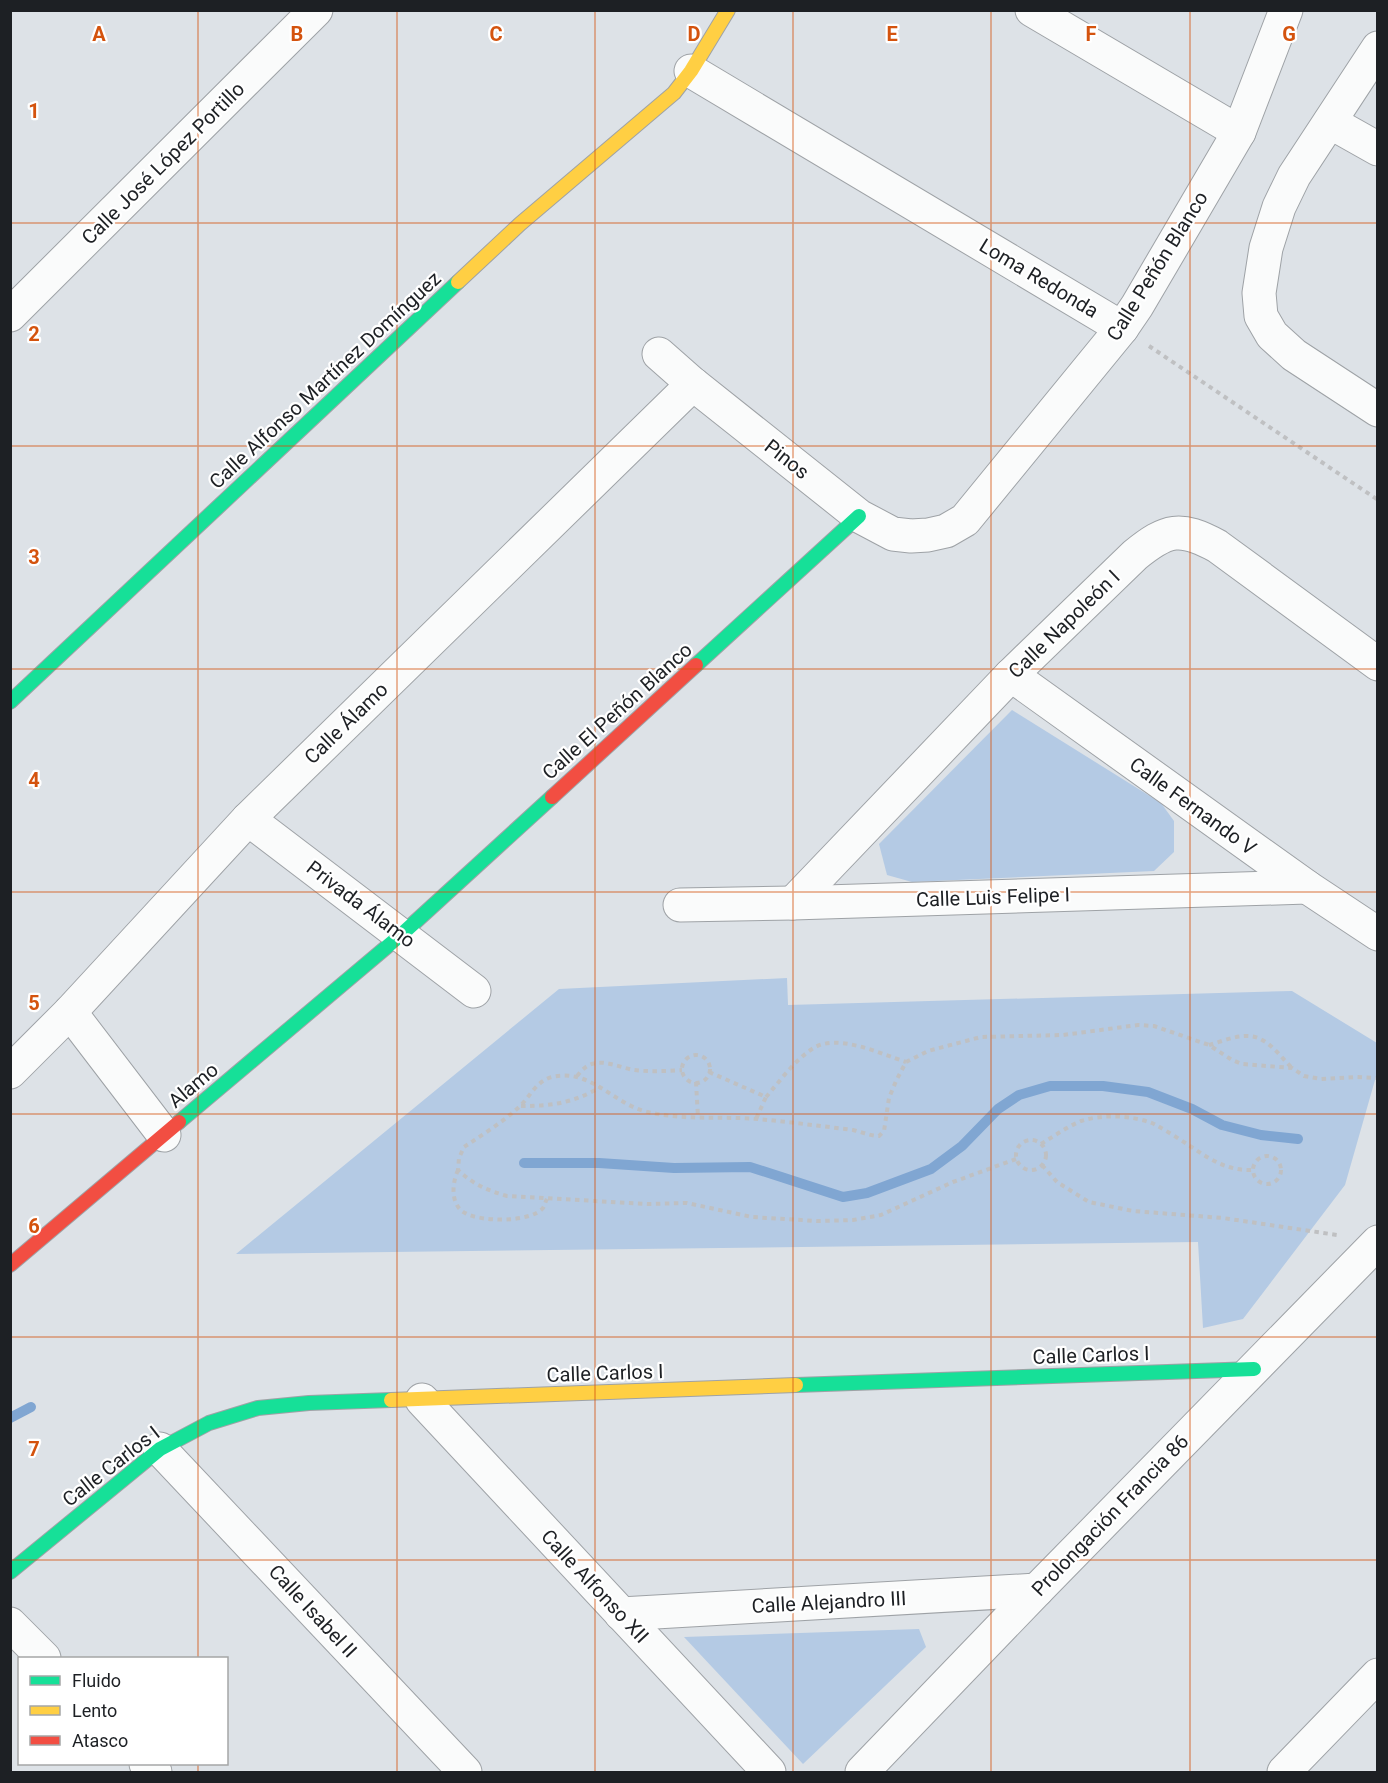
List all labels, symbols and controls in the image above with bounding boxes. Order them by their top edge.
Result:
text: A [92,22,106,46]
text: B [291,22,303,46]
text: C [489,22,503,46]
text: D [688,22,701,46]
text: E [886,22,898,46]
text: F [1086,22,1097,46]
text: G [1282,22,1296,46]
street label: Calle José López Portillo [77,77,249,249]
text: 1 [28,99,40,123]
street label: Calle Peñón Blanco [1101,187,1213,345]
street label: Loma Redonda [975,233,1103,323]
street label: Calle Alfonso Martínez Domínguez [204,266,446,494]
text: 2 [28,322,40,346]
street label: Pinos [760,434,814,484]
text: 3 [28,545,40,569]
street label: Calle Napoleón I [1003,565,1125,683]
street label: Calle El Peñón Blanco [537,637,697,785]
street label: Calle Álamo [299,677,393,769]
street label: Calle Fernando V [1125,752,1261,860]
text: 4 [28,768,40,792]
street label: Privada Álamo [302,855,420,953]
street label: Calle Luis Felipe I [916,882,1070,912]
text: 5 [28,991,40,1015]
street label: Alamo [163,1057,223,1113]
text: 6 [28,1214,40,1238]
street label: Calle Carlos I [1032,1341,1150,1369]
street label: Calle Carlos I [546,1359,664,1387]
street label: Calle Carlos I [58,1421,164,1511]
street label: Prolongación Francia 86 [1027,1429,1193,1601]
text: 7 [28,1437,40,1461]
street label: Calle Alfonso XII [536,1524,654,1648]
street label: Calle Isabel II [264,1560,362,1662]
street label: Calle Alejandro III [751,1586,907,1618]
legend [18,1657,228,1765]
text: Fluido [72,1670,121,1691]
text: Lento [72,1700,117,1721]
text: Atasco [72,1730,128,1751]

